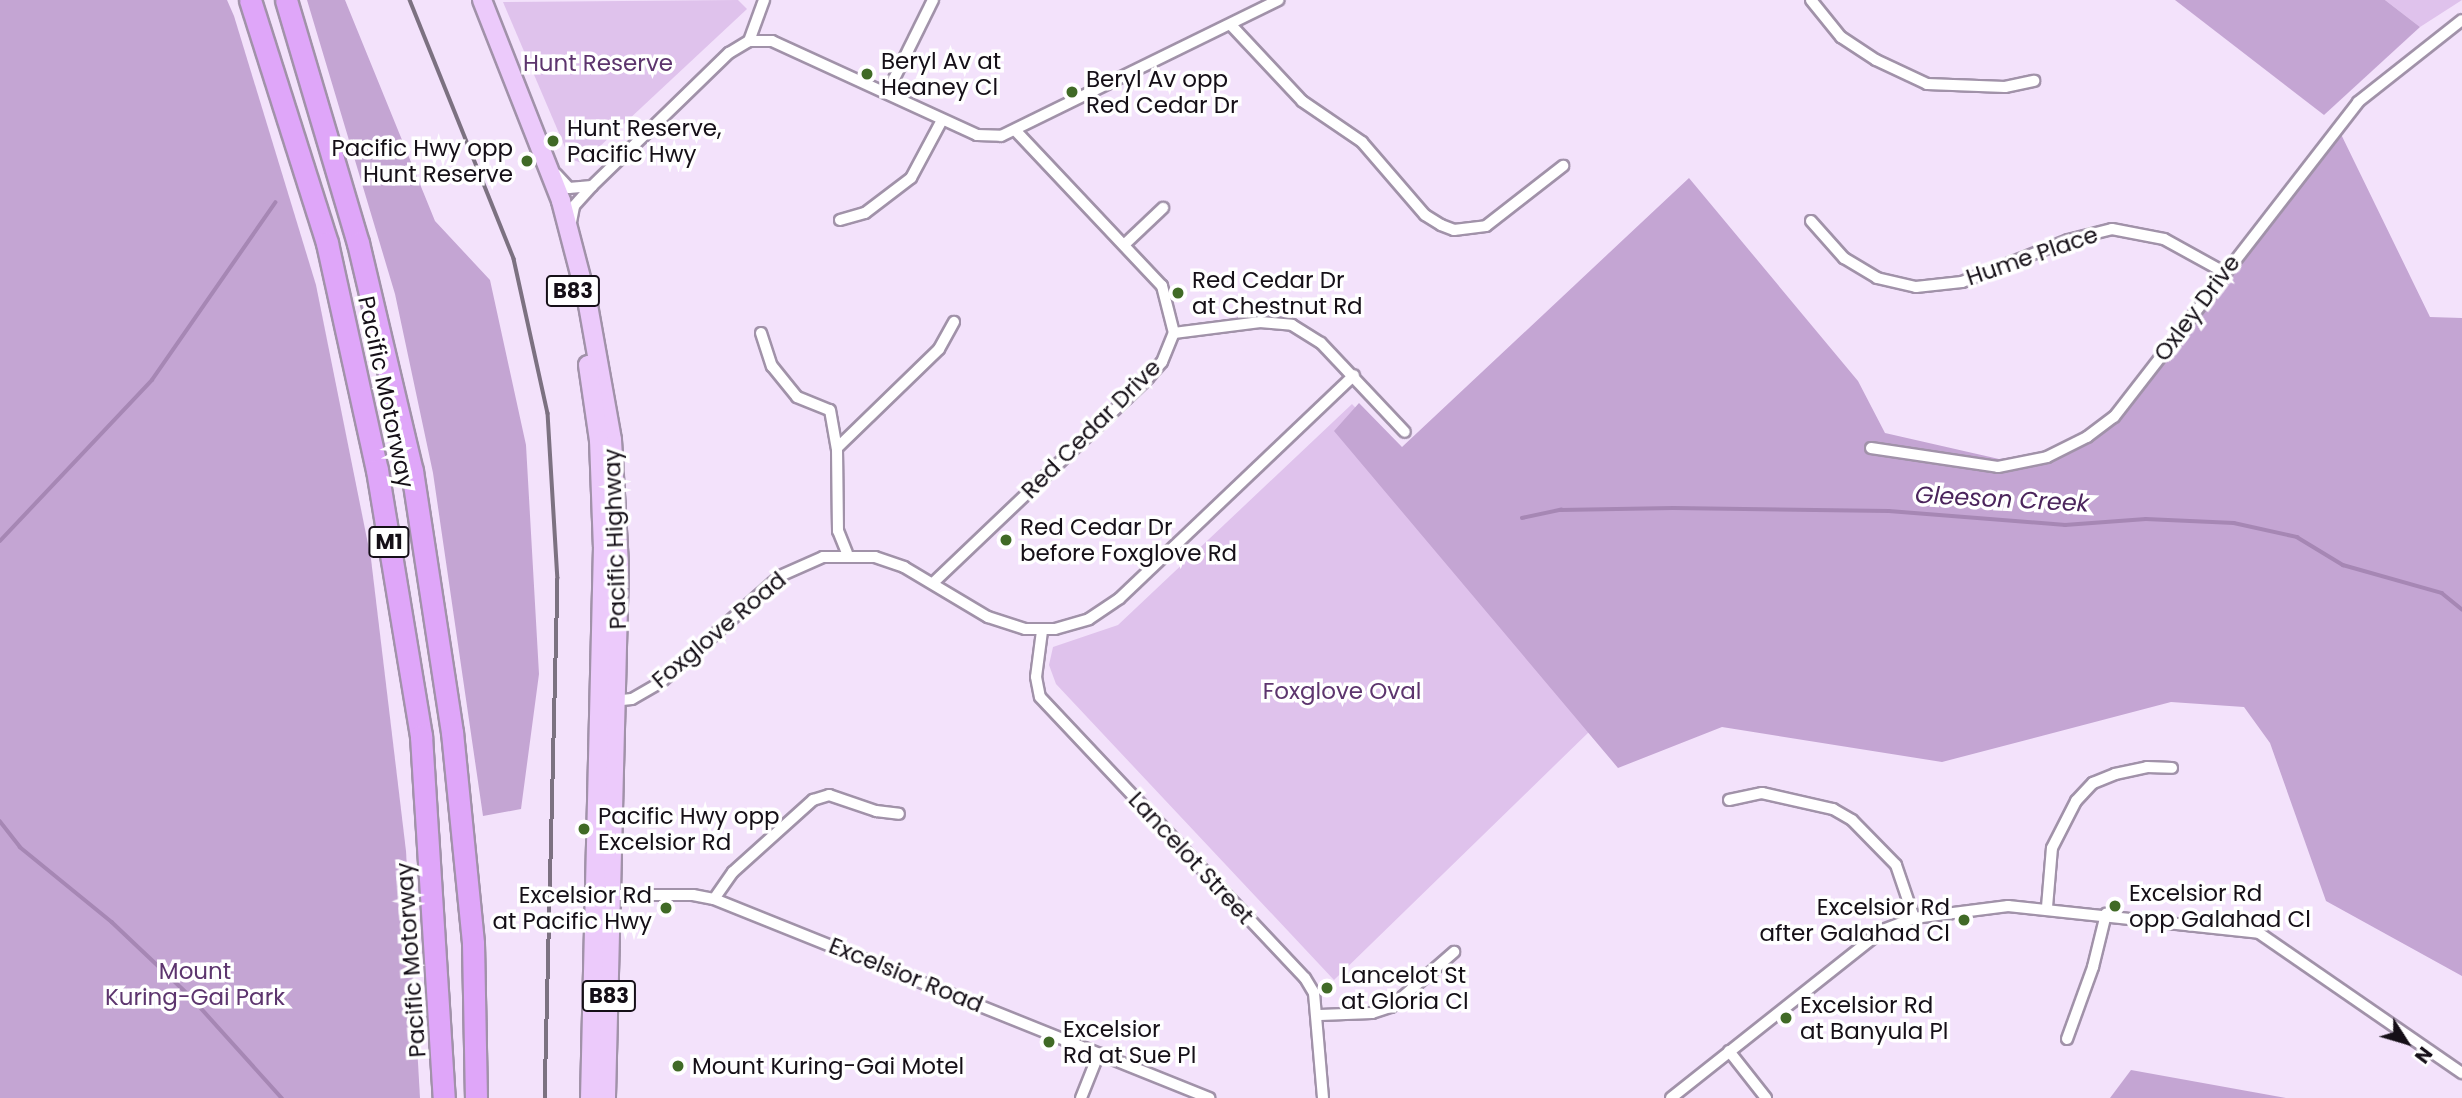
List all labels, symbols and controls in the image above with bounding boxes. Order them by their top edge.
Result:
place label: Beryl Av at Heaney Cl [881,47,1001,101]
park label: Hunt Reserve [523,49,673,77]
place label: Beryl Av opp Red Cedar Dr [1086,65,1239,119]
marker: Beryl Av at Heaney Cl [859,66,875,82]
marker: Beryl Av opp Red Cedar Dr [1064,84,1080,100]
place label: Hunt Reserve, Pacific Hwy [567,114,722,168]
marker: Hunt Reserve, Pacific Hwy [545,133,561,149]
place label: Pacific Hwy opp Hunt Reserve [332,134,513,188]
marker: Pacific Hwy opp Hunt Reserve [519,153,535,169]
street label: Hume Place [1963,221,2101,291]
street label: Oxley Drive [2148,249,2246,367]
place label: Red Cedar Dr at Chestnut Rd [1192,266,1363,320]
road number: B83 [545,274,601,308]
marker: Red Cedar Dr at Chestnut Rd [1170,285,1186,301]
street label: Pacific Motorway [352,294,420,490]
street label: Red Cedar Drive [1016,354,1166,504]
street label: Pacific Highway [598,448,632,630]
water label: Gleeson Creek [1914,480,2090,518]
place label: Red Cedar Dr before Foxglove Rd [1020,513,1237,567]
road number: M1 [368,524,410,560]
marker: Red Cedar Dr before Foxglove Rd [998,532,1014,548]
street label: Foxglove Road [646,566,792,694]
park label: Foxglove Oval [1263,677,1421,705]
street label: Lancelot Street [1123,786,1259,930]
place label: Pacific Hwy opp Excelsior Rd [598,802,779,856]
marker: Pacific Hwy opp Excelsior Rd [576,821,592,837]
street label: Pacific Motorway [390,862,432,1058]
place label: Excelsior Rd opp Galahad Cl [2129,879,2311,933]
place label: Excelsior Rd at Pacific Hwy [492,881,652,935]
place label: Excelsior Rd after Galahad Cl [1760,893,1950,947]
marker: Excelsior Rd opp Galahad Cl [2107,898,2123,914]
marker: Excelsior Rd at Pacific Hwy [658,900,674,916]
marker: Excelsior Rd after Galahad Cl [1956,912,1972,928]
street label: Excelsior Road [825,932,987,1018]
park label: Mount Kuring-Gai Park [105,957,285,1011]
place label: Lancelot St at Gloria Cl [1341,961,1469,1015]
road number: B83 [581,978,637,1014]
marker: Lancelot St at Gloria Cl [1319,980,1335,996]
place label: Excelsior Rd at Banyula Pl [1800,991,1948,1045]
north arrow [2371,1007,2441,1077]
marker: Excelsior Rd at Banyula Pl [1778,1010,1794,1026]
place label: Excelsior Rd at Sue Pl [1063,1015,1196,1069]
marker: Excelsior Rd at Sue Pl [1041,1034,1057,1050]
text: N [2408,1041,2438,1069]
place label: Mount Kuring-Gai Motel [692,1052,964,1080]
marker: Mount Kuring-Gai Motel [670,1058,686,1074]

